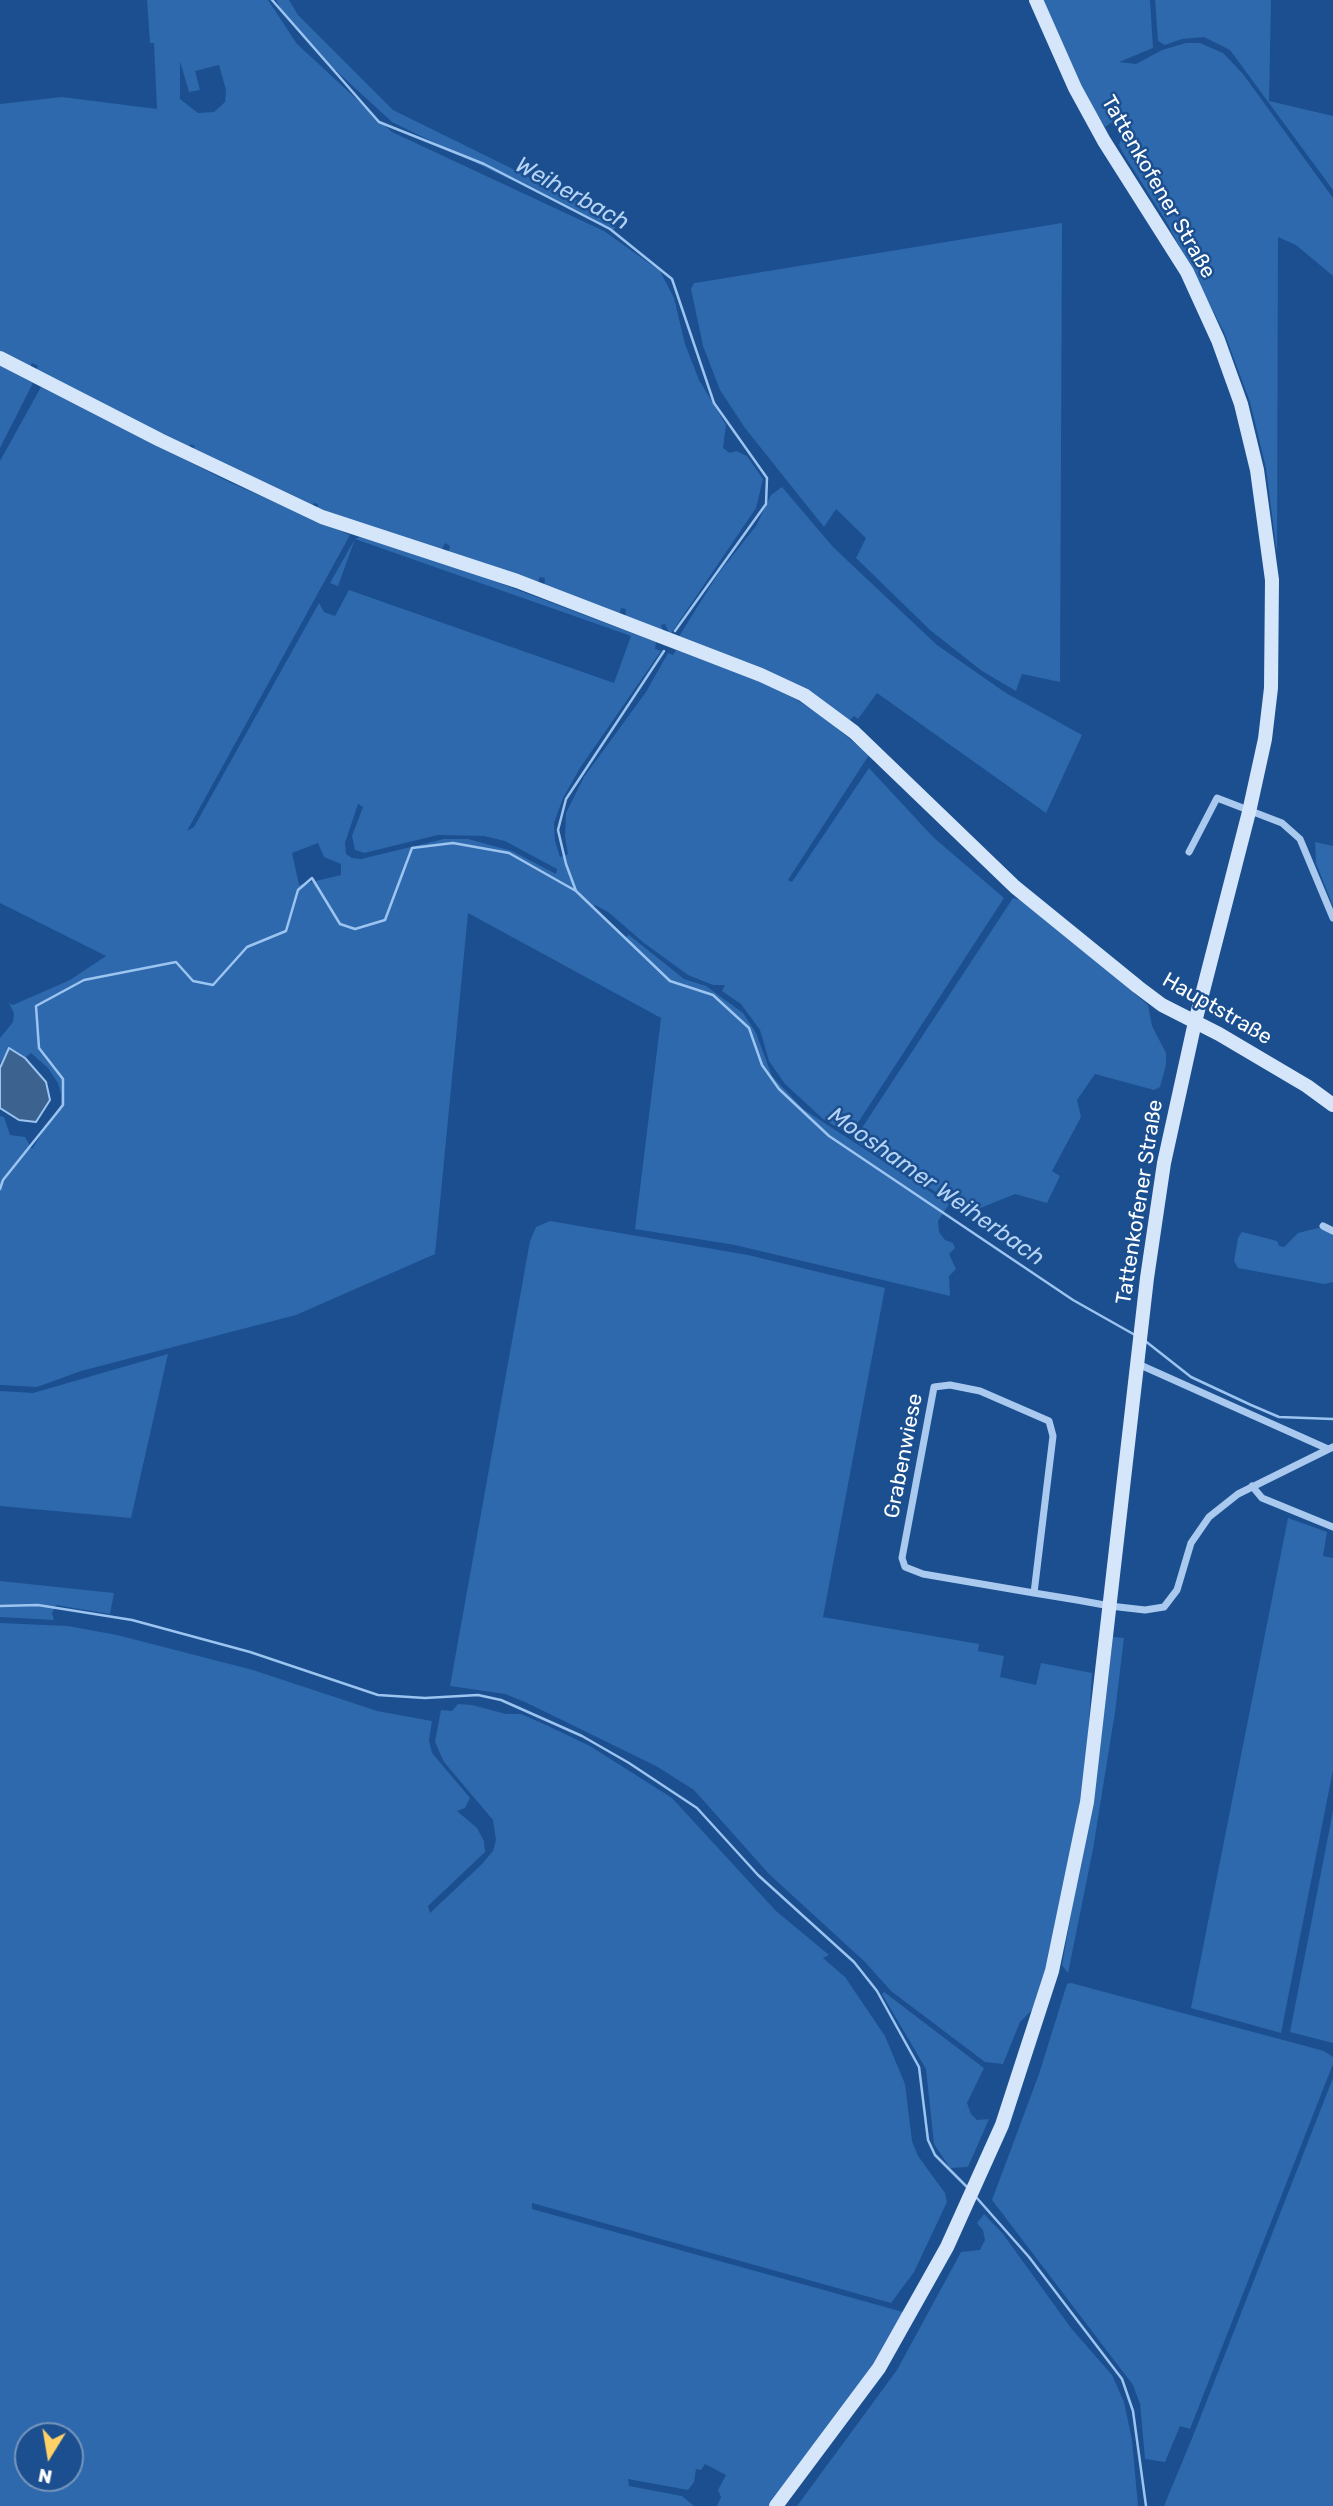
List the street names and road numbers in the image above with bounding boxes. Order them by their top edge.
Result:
street label: Tattenkofener Straße [1095,91,1221,283]
street label: Hauptstraße [1158,968,1276,1050]
street label: Tattenkofener Straße [1111,1098,1169,1306]
street label: Grabenwiese [880,1391,928,1521]

